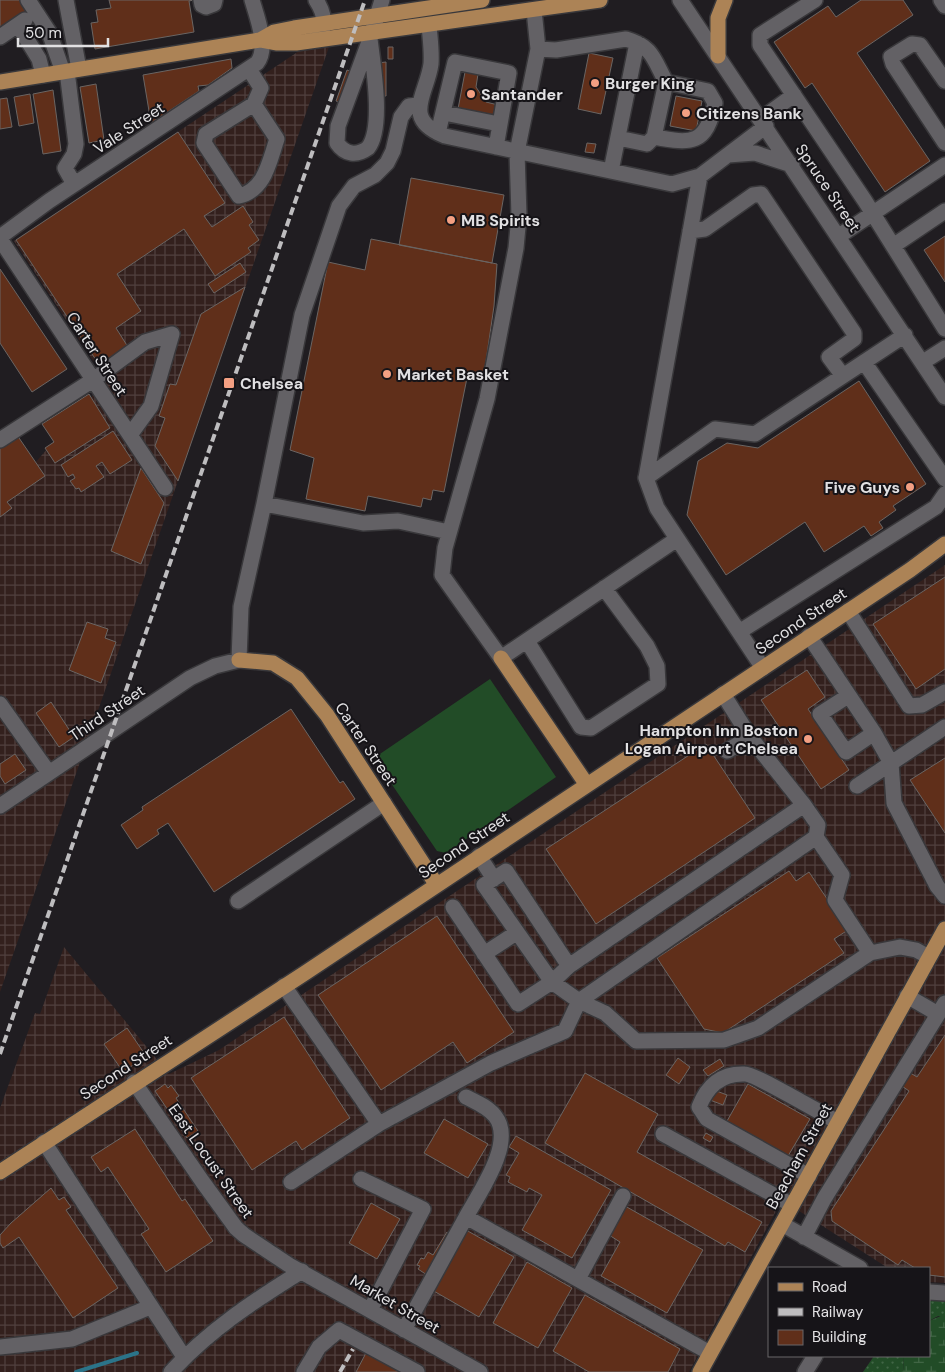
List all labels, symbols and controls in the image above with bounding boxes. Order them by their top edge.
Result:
scale bar [18,15,108,47]
text: 50 m [25,23,62,43]
place label: Burger King [605,73,695,94]
marker: Burger King [589,77,601,89]
place label: Santander [481,84,563,105]
marker: Santander [465,88,477,100]
street label: Vale Street [89,97,169,159]
place label: Citizens Bank [696,103,803,124]
marker: Citizens Bank [680,107,692,119]
street label: Spruce Street [791,140,865,236]
place label: MB Spirits [461,210,540,231]
marker: MB Spirits [445,214,457,226]
street label: Carter Street [62,308,132,400]
place label: Market Basket [397,364,509,385]
marker: Market Basket [381,368,393,380]
place label: Chelsea [240,373,303,394]
marker: Chelsea [222,376,236,390]
place label: Five Guys [825,477,900,498]
marker: Five Guys [904,481,916,493]
street label: Second Street [751,583,851,659]
street label: Third Street [65,680,149,746]
street label: Carter Street [330,698,402,790]
place label: Hampton Inn Boston Logan Airport Chelsea [625,720,798,759]
marker: Hampton Inn Boston Logan Airport Chelsea [802,733,814,745]
street label: Second Street [414,807,514,883]
street label: Second Street [76,1029,176,1105]
street label: Beacham Street [761,1099,837,1213]
street label: East Locust Street [164,1100,258,1222]
legend [768,1267,930,1357]
street label: Market Street [346,1270,444,1338]
text: Road [812,1277,847,1297]
text: Railway [812,1302,864,1322]
text: Building [812,1327,867,1347]

